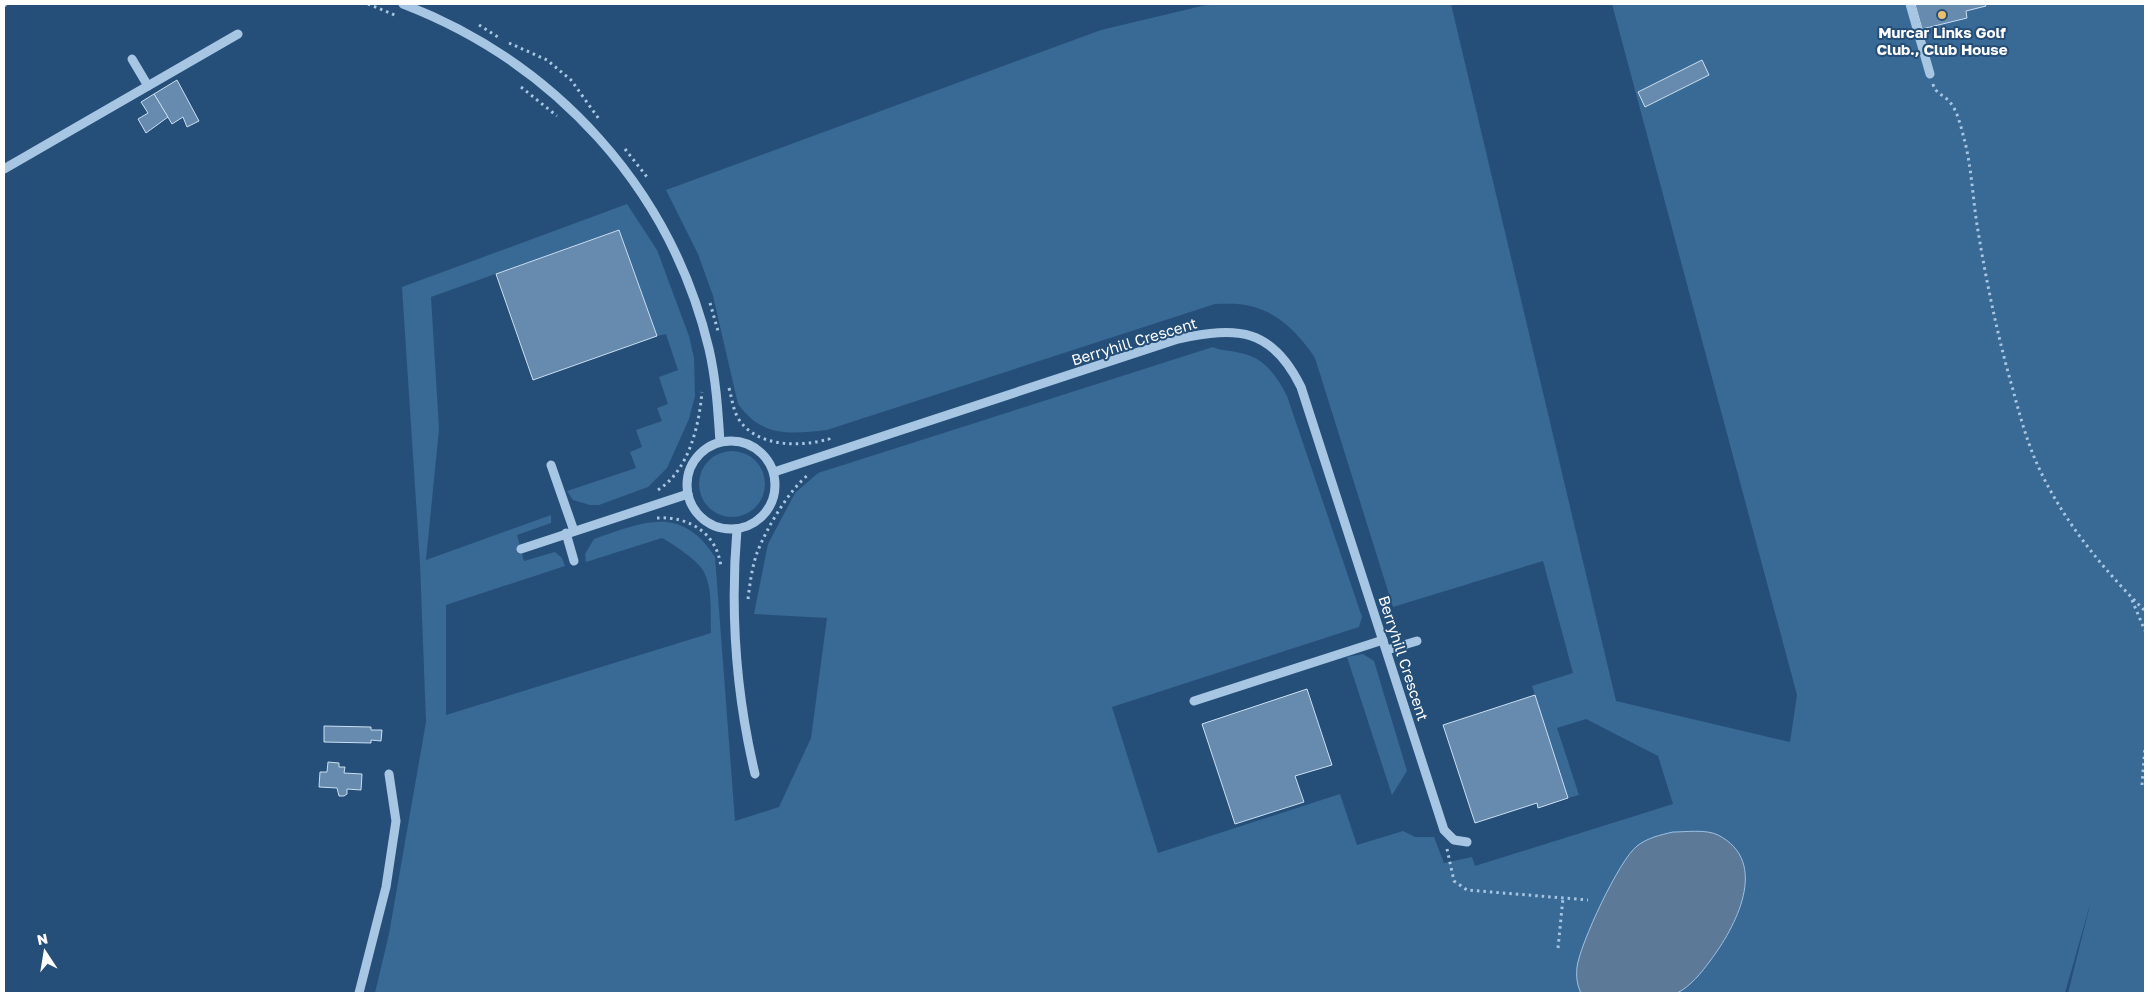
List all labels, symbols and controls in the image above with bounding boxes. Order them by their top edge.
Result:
marker: Murcar Links Golf Club., Club House [1936,9,1948,21]
place label: Murcar Links Golf Club., Club House [1876,23,2008,58]
street label: Berryhill Crescent [1069,313,1199,369]
street label: Berryhill Crescent [1375,593,1433,723]
north arrow [20,927,70,977]
text: N [35,929,49,948]

